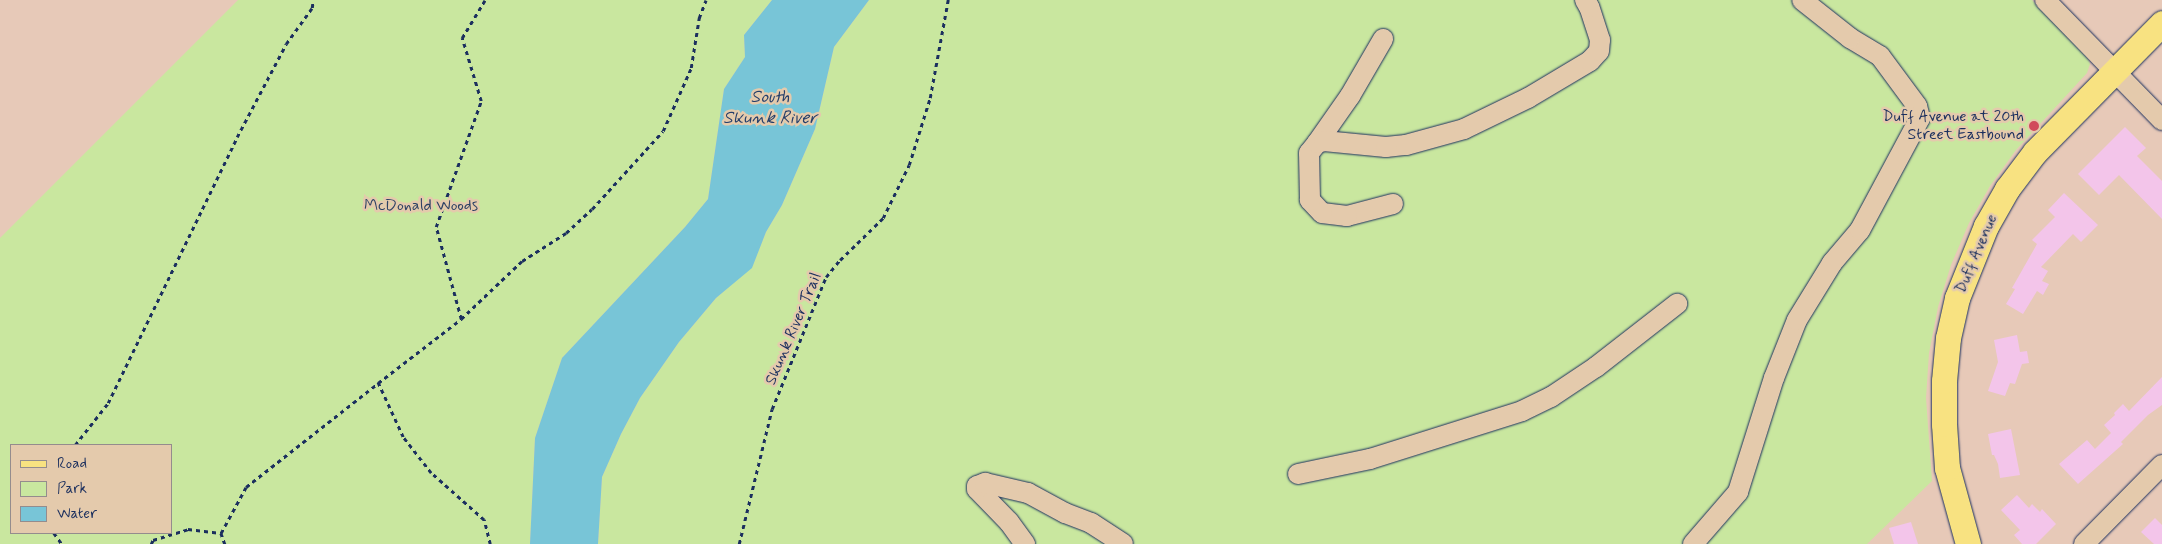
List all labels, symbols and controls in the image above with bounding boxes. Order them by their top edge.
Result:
water label: South Skunk River [722,87,818,130]
place label: Duff Avenue at 20th Street Eastbound [1882,107,2024,145]
marker: Duff Avenue at 20th Street Eastbound [2028,120,2040,132]
park label: McDonald Woods [364,196,478,216]
street label: Duff Avenue [1951,211,2003,297]
street label: Skunk River Trail [762,270,826,388]
legend [10,444,172,534]
text: Road [57,454,87,474]
text: Park [57,479,87,499]
text: Water [57,504,97,524]

